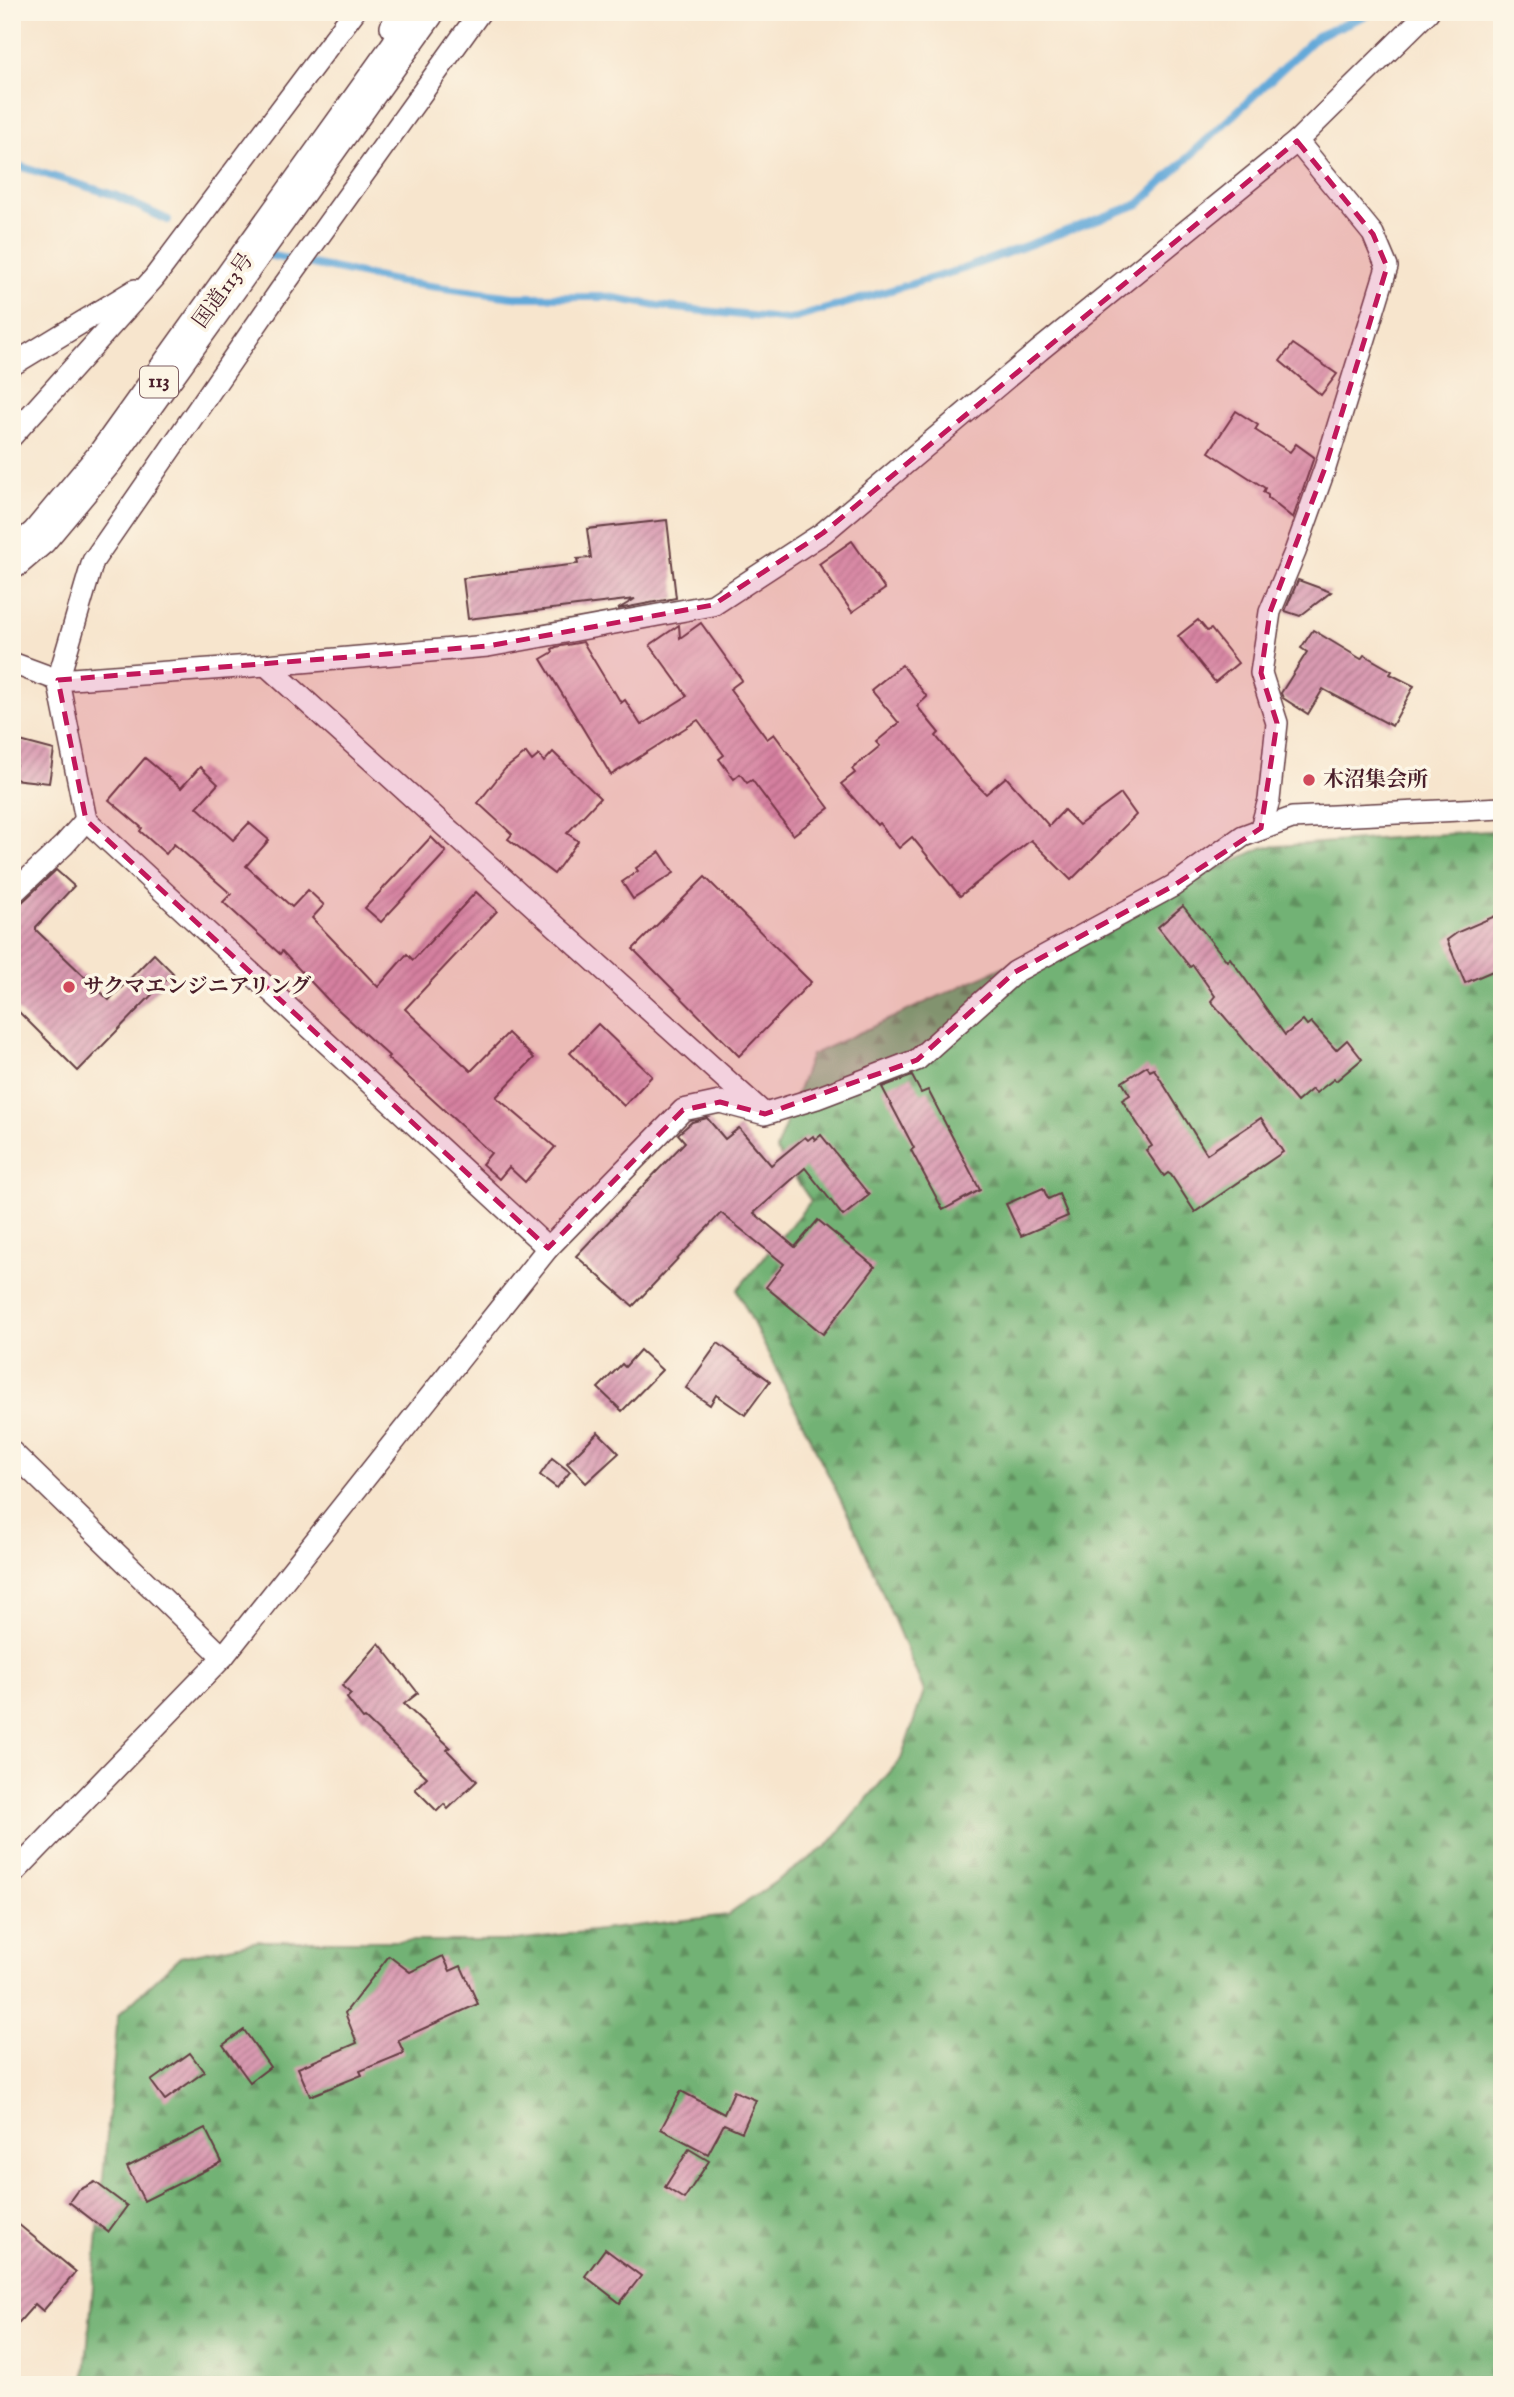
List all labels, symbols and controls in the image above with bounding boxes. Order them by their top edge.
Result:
street label: 国道113号 [188,248,260,334]
road number: 113 [140,366,178,398]
place label: 木沼集会所 [1323,767,1428,794]
marker: 木沼集会所 [1301,772,1317,788]
place label: サクマエンジニアリング [83,974,311,1001]
marker: サクマエンジニアリング [61,979,77,995]

